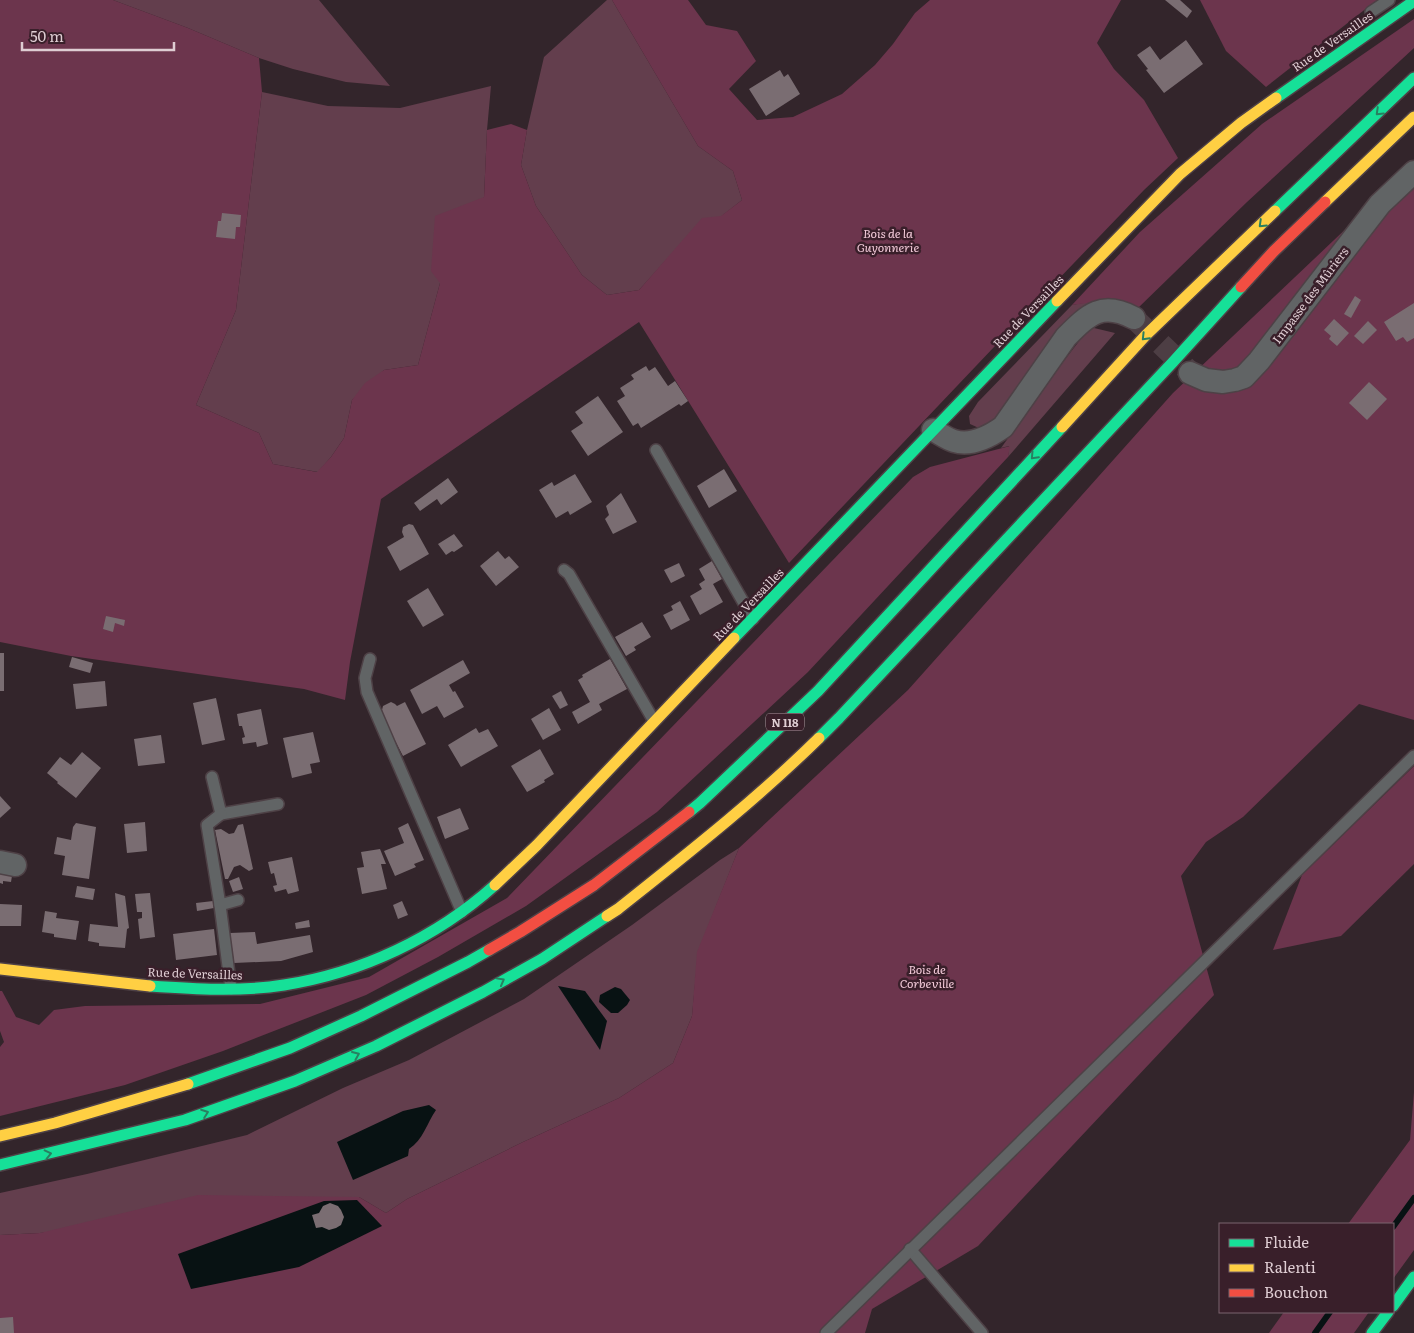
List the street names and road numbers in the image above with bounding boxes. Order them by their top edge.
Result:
street label: Rue de Versailles [1288,6,1377,76]
street label: Impasse des Mûriers [1268,242,1353,347]
street label: Rue de Versailles [989,270,1068,351]
street label: Rue de Versailles [709,563,788,644]
road number: N 118 [766,714,804,730]
street label: Rue de Versailles [147,962,243,984]

